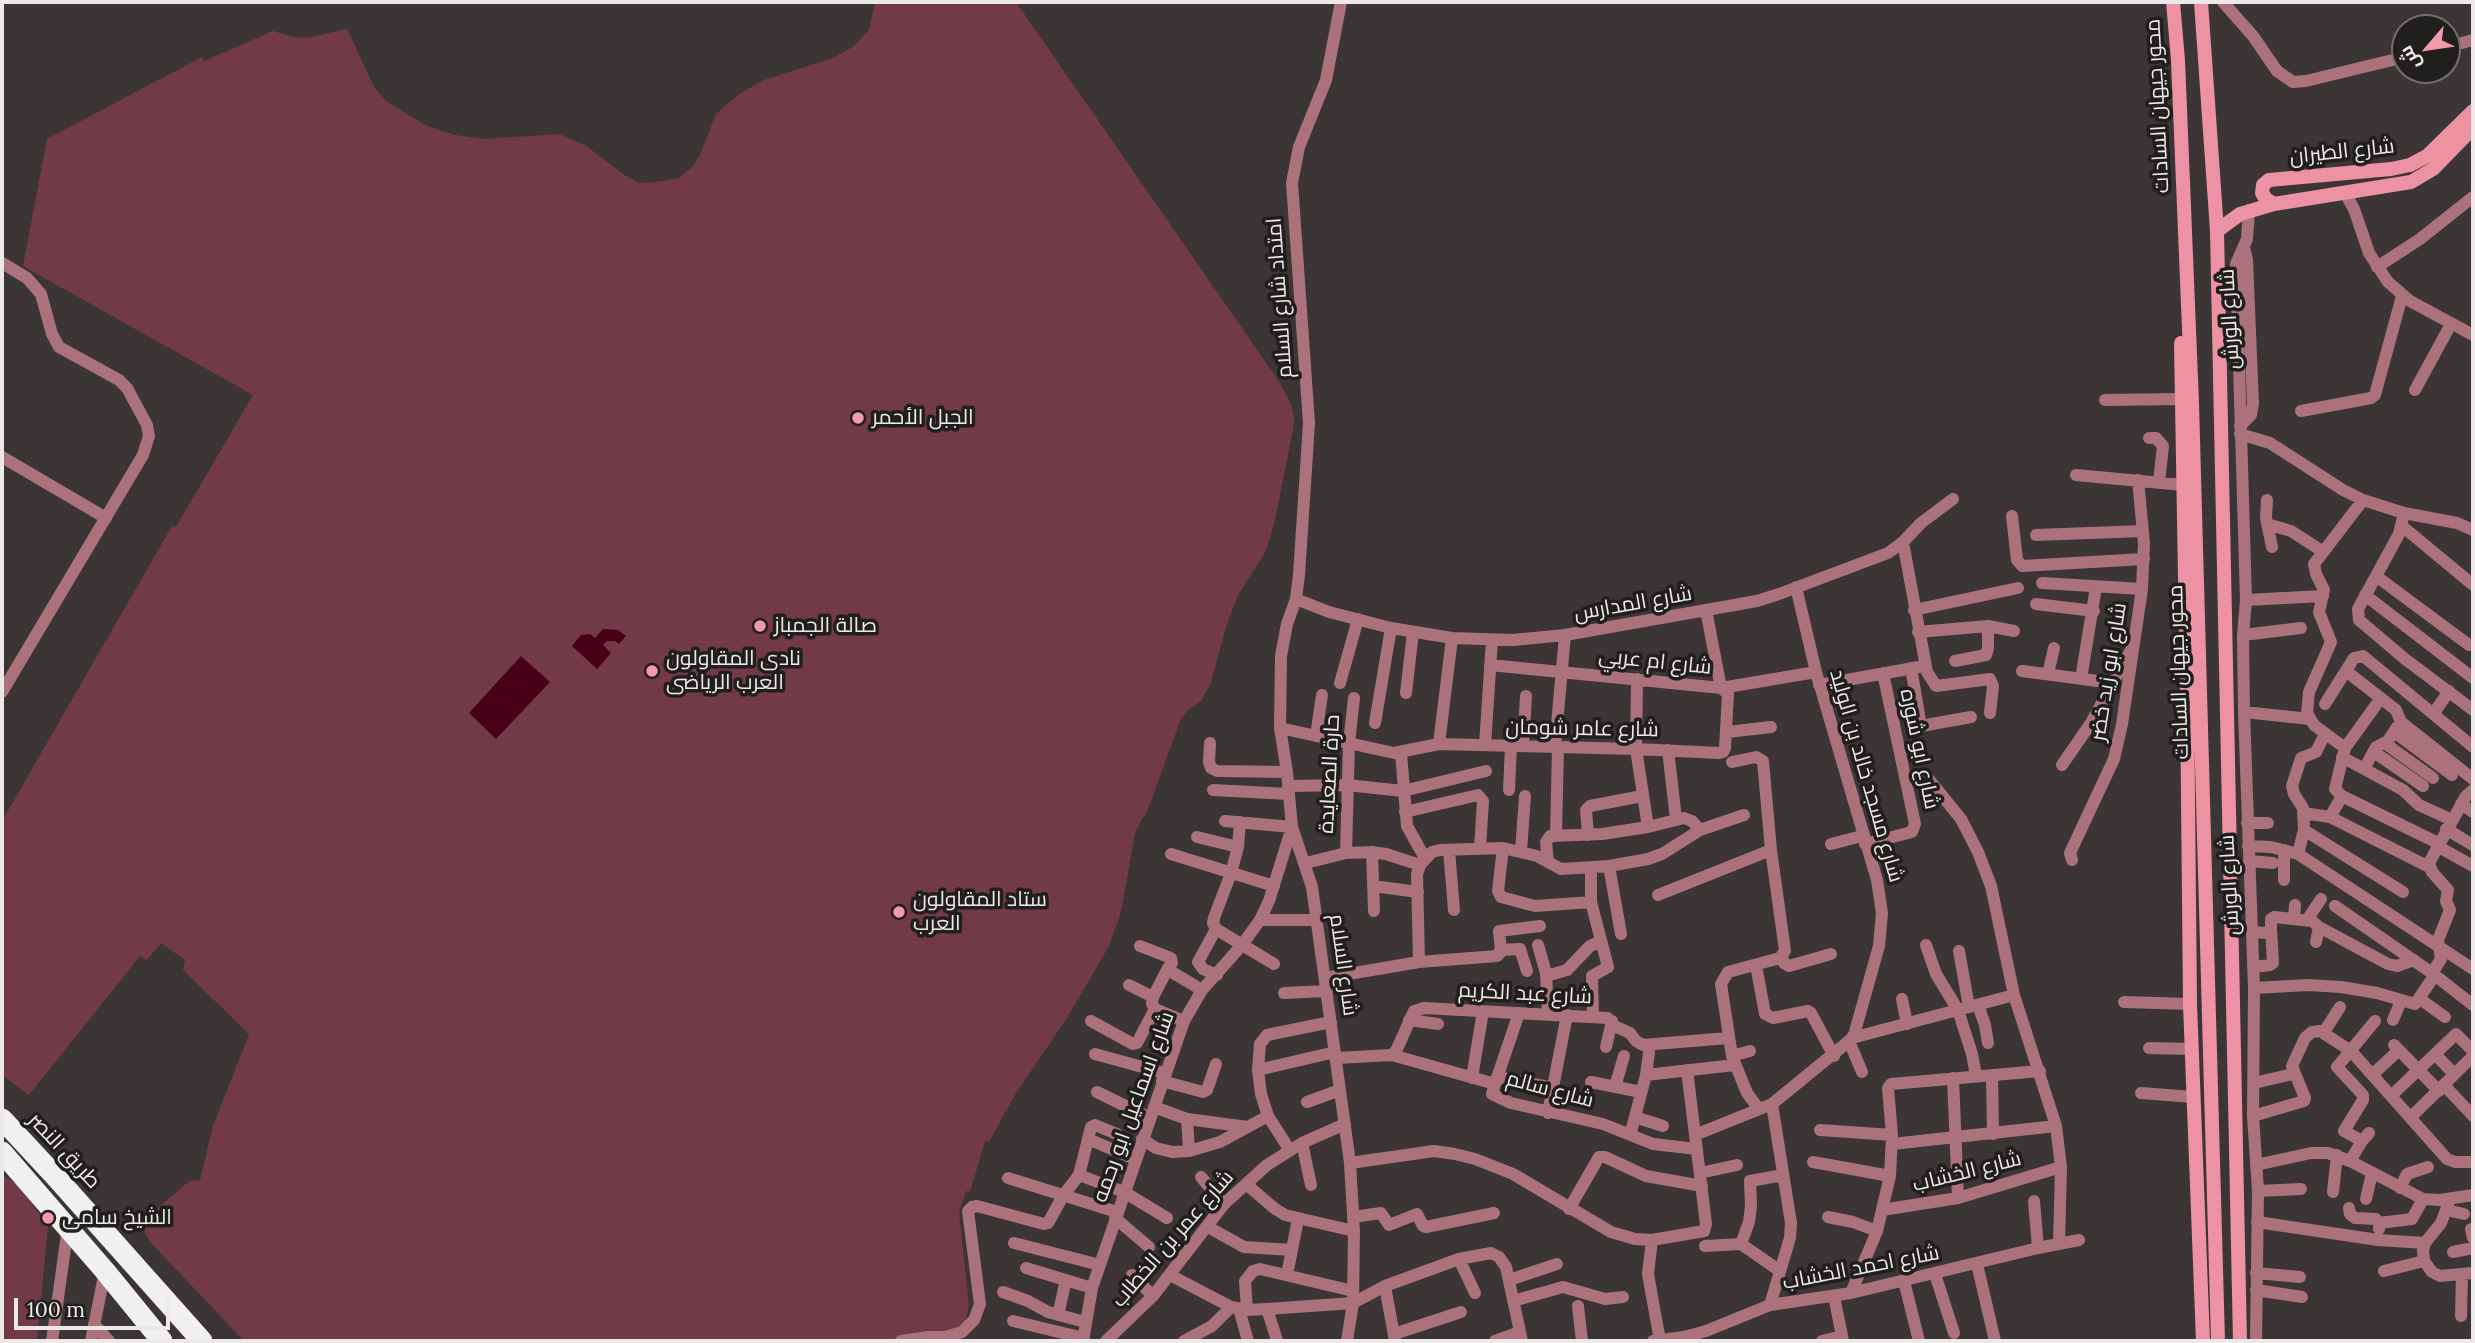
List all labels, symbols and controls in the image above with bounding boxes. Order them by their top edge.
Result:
north arrow [2391,14,2461,84]
street label: محور جيهان السادات [2141,18,2175,194]
text: ش [2393,42,2426,75]
street label: شارع الطيران [2288,134,2396,170]
street label: امتداد شارع السلام [1262,217,1298,379]
street label: شارع الورش [2215,268,2245,370]
place label: الجبل الأحمر [872,405,974,431]
marker: الجبل الأحمر [850,410,866,426]
street label: شارع المدارس [1572,581,1694,627]
street label: محور جيهان السادات [2163,584,2195,760]
street label: شارع ابو زيد خضر [2086,601,2132,743]
place label: صالة الجمباز [774,613,877,639]
marker: صالة الجمباز [752,618,768,634]
street label: شارع ام عربي [1597,644,1713,680]
place label: نادى المقاولون العرب الرياضى [666,646,801,696]
marker: نادى المقاولون العرب الرياضى [644,663,660,679]
street label: شارع مسجد خالد بن الوليد [1824,667,1908,885]
street label: شارع ابو شوره [1894,687,1944,811]
street label: حارة الصعايدة [1314,714,1346,834]
street label: شارع عامر شومان [1505,715,1659,743]
street label: شارع الورش [2215,834,2245,936]
place label: ستاد المقاولون العرب [913,887,1047,937]
marker: ستاد المقاولون العرب [891,904,907,920]
street label: شارع السلام [1323,912,1363,1018]
street label: شارع عبد الكريم [1457,978,1593,1010]
street label: شارع اسماعيل ابو رحمه [1088,1008,1180,1206]
street label: شارع سالم [1504,1066,1596,1114]
street label: طريق النصر [23,1108,105,1194]
street label: شارع الخشاب [1910,1146,2024,1198]
street label: شارع عمر بن الخطاب [1107,1165,1239,1313]
place label: الشيخ سامى [62,1205,172,1231]
marker: الشيخ سامى [40,1210,56,1226]
street label: شارع احمد الخشاب [1780,1240,1942,1296]
scale bar [18,1284,173,1328]
text: 100 m [27,1296,85,1323]

